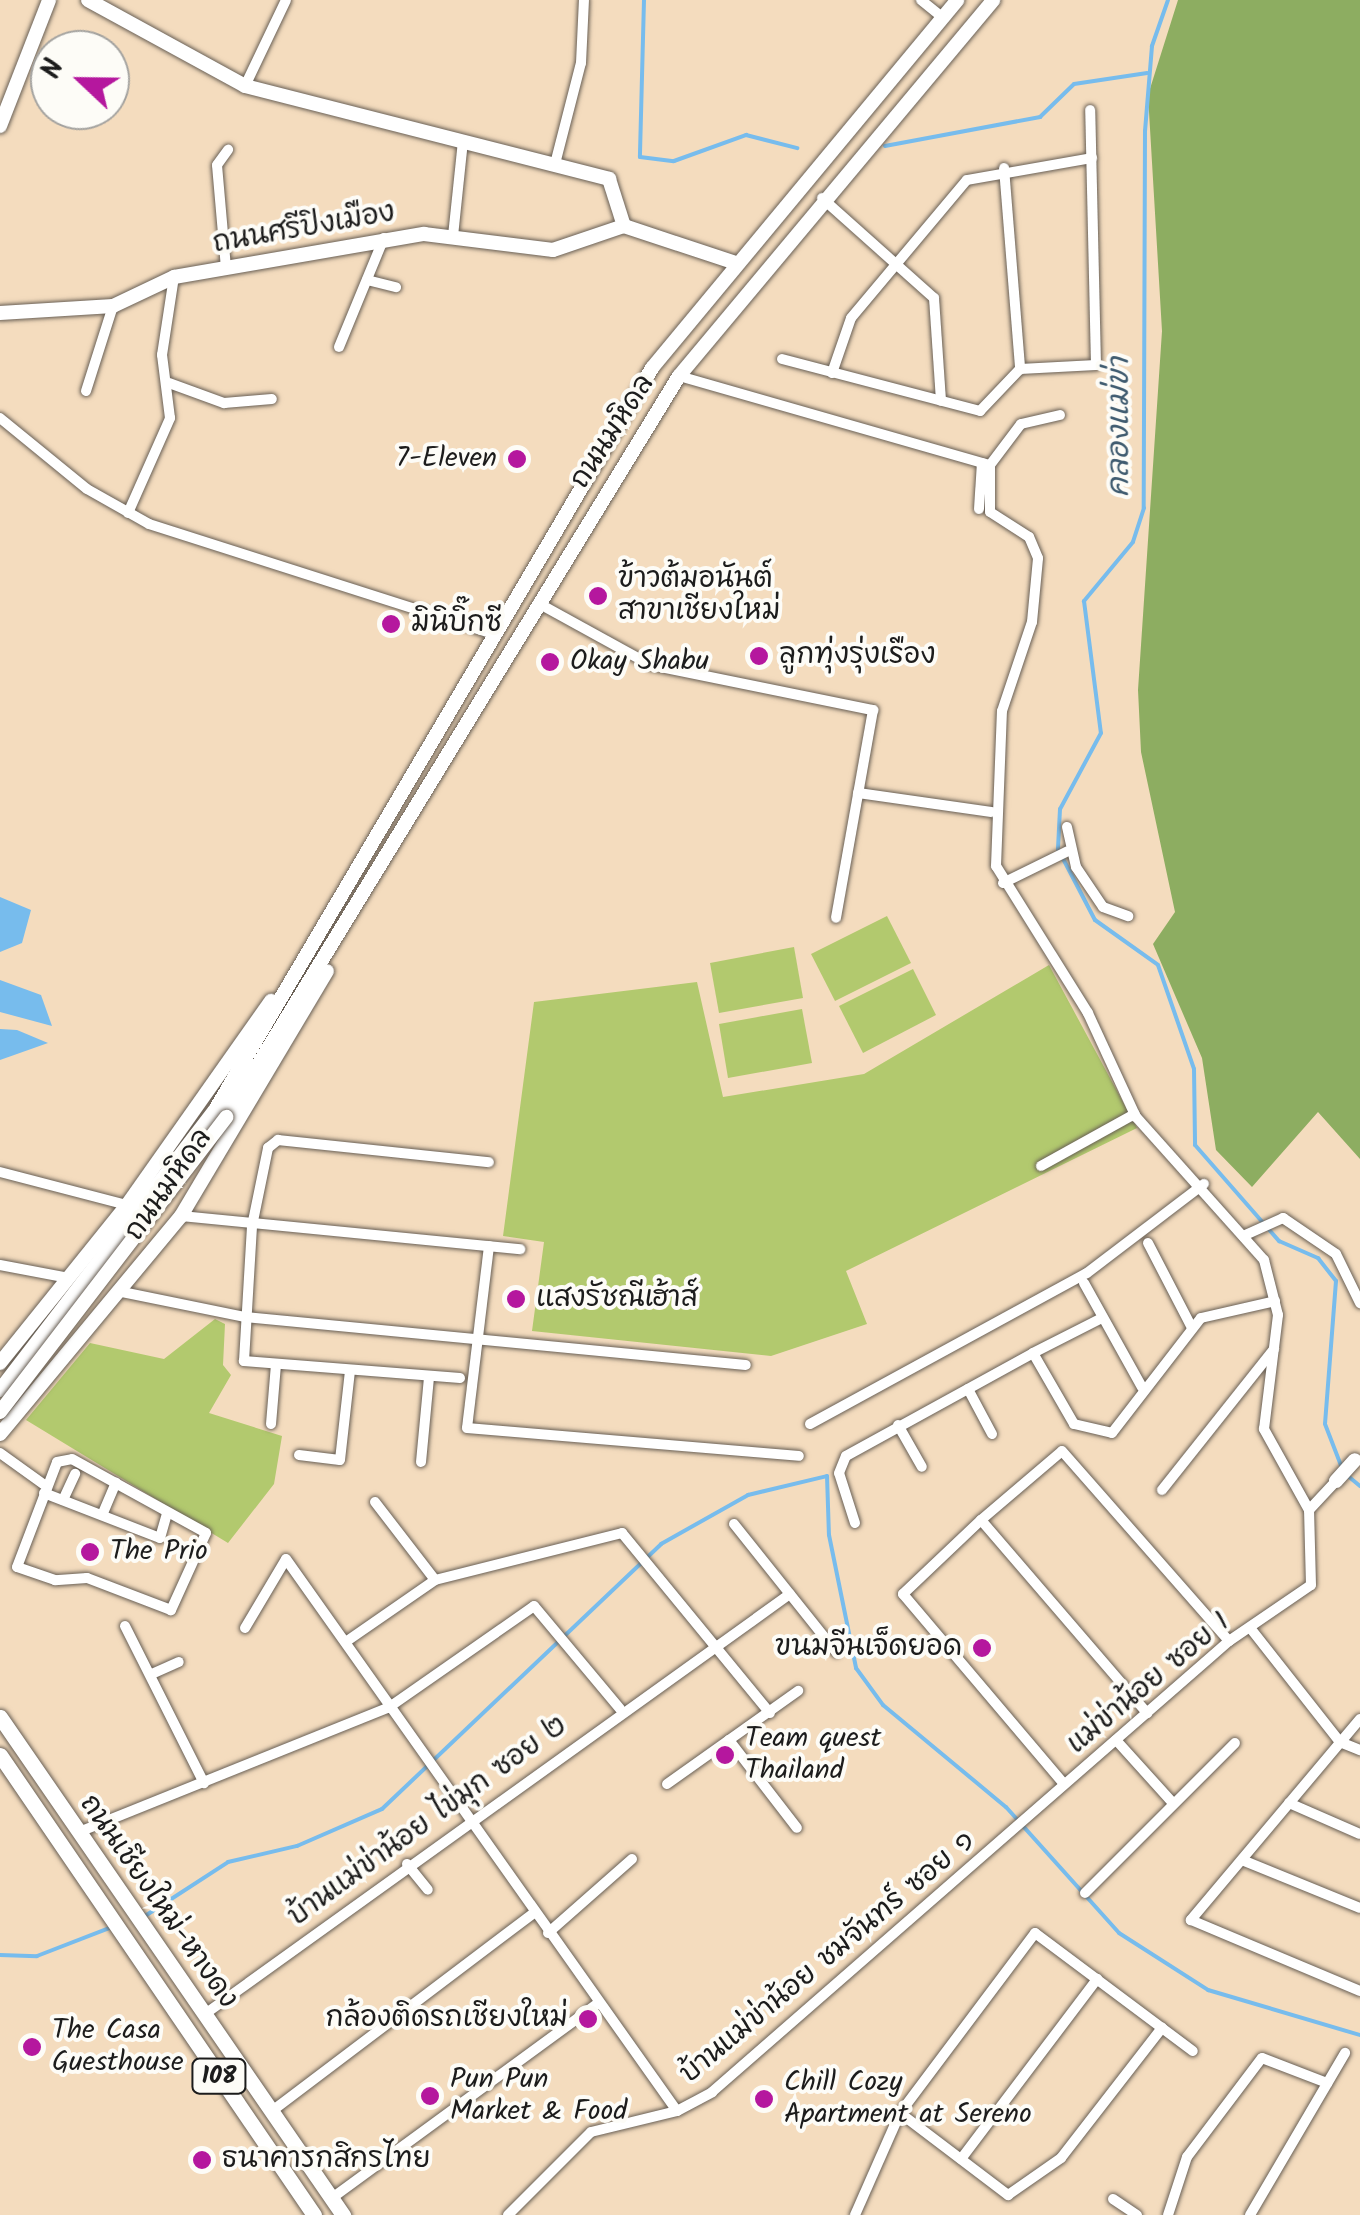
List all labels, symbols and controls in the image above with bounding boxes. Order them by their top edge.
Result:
north arrow [30,30,130,130]
text: N [29,53,78,86]
street label: ถนนศรีปิงเมือง [211,196,397,262]
water label: คลองแม่ข่า [1102,357,1138,497]
street label: ถนนมหิดล [564,369,662,495]
place label: 7-Eleven [396,442,497,476]
marker: 7-Eleven [506,448,528,470]
place label: ข้าวต้มอนันต์ สาขาเชียงใหม่ [618,563,780,629]
marker: ข้าวต้มอนันต์ สาขาเชียงใหม่ [587,585,609,607]
place label: มินิบิ๊กซี [411,607,502,641]
marker: มินิบิ๊กซี [380,613,402,635]
place label: ลูกทุ่งรุ่งเรือง [779,639,935,673]
place label: Okay Shabu [570,645,709,679]
marker: ลูกทุ่งรุ่งเรือง [748,645,770,667]
marker: Okay Shabu [539,651,561,673]
street label: ถนนมหิดล [118,1123,220,1247]
place label: แสงรัชณีเฮ้าส์ [536,1282,697,1316]
marker: แสงรัชณีเฮ้าส์ [505,1288,527,1310]
place label: The Prio [110,1535,208,1569]
marker: The Prio [79,1541,101,1563]
street label: แม่ข่าน้อย ซอย 1 [1061,1606,1237,1762]
place label: ขนมจีนเจ็ดยอด [775,1631,962,1665]
marker: ขนมจีนเจ็ดยอด [971,1637,993,1659]
street label: บ้านแม่ข่าน้อย ไข่มุก ซอย ๒ [282,1710,574,1934]
place label: Team quest Thailand [745,1722,881,1788]
marker: Team quest Thailand [714,1744,736,1766]
street label: ถนนเชียงใหม่-หางดง [72,1789,244,2015]
street label: บ้านแม่ข่าน้อย ชมจันทร์ ซอย ๑ [674,1825,982,2091]
place label: กล้องติดรถเชียงใหม่ [325,2002,568,2036]
marker: กล้องติดรถเชียงใหม่ [577,2008,599,2030]
place label: The Casa Guesthouse [52,2014,184,2080]
marker: The Casa Guesthouse [21,2036,43,2058]
road number: 108 [189,2056,249,2096]
place label: Pun Pun Market & Food [450,2063,627,2129]
place label: Chill Cozy Apartment at Sereno [784,2066,1032,2132]
marker: Pun Pun Market & Food [419,2085,441,2107]
marker: Chill Cozy Apartment at Sereno [753,2088,775,2110]
place label: ธนาคารกสิกรไทย [222,2143,431,2177]
marker: ธนาคารกสิกรไทย [191,2149,213,2171]

